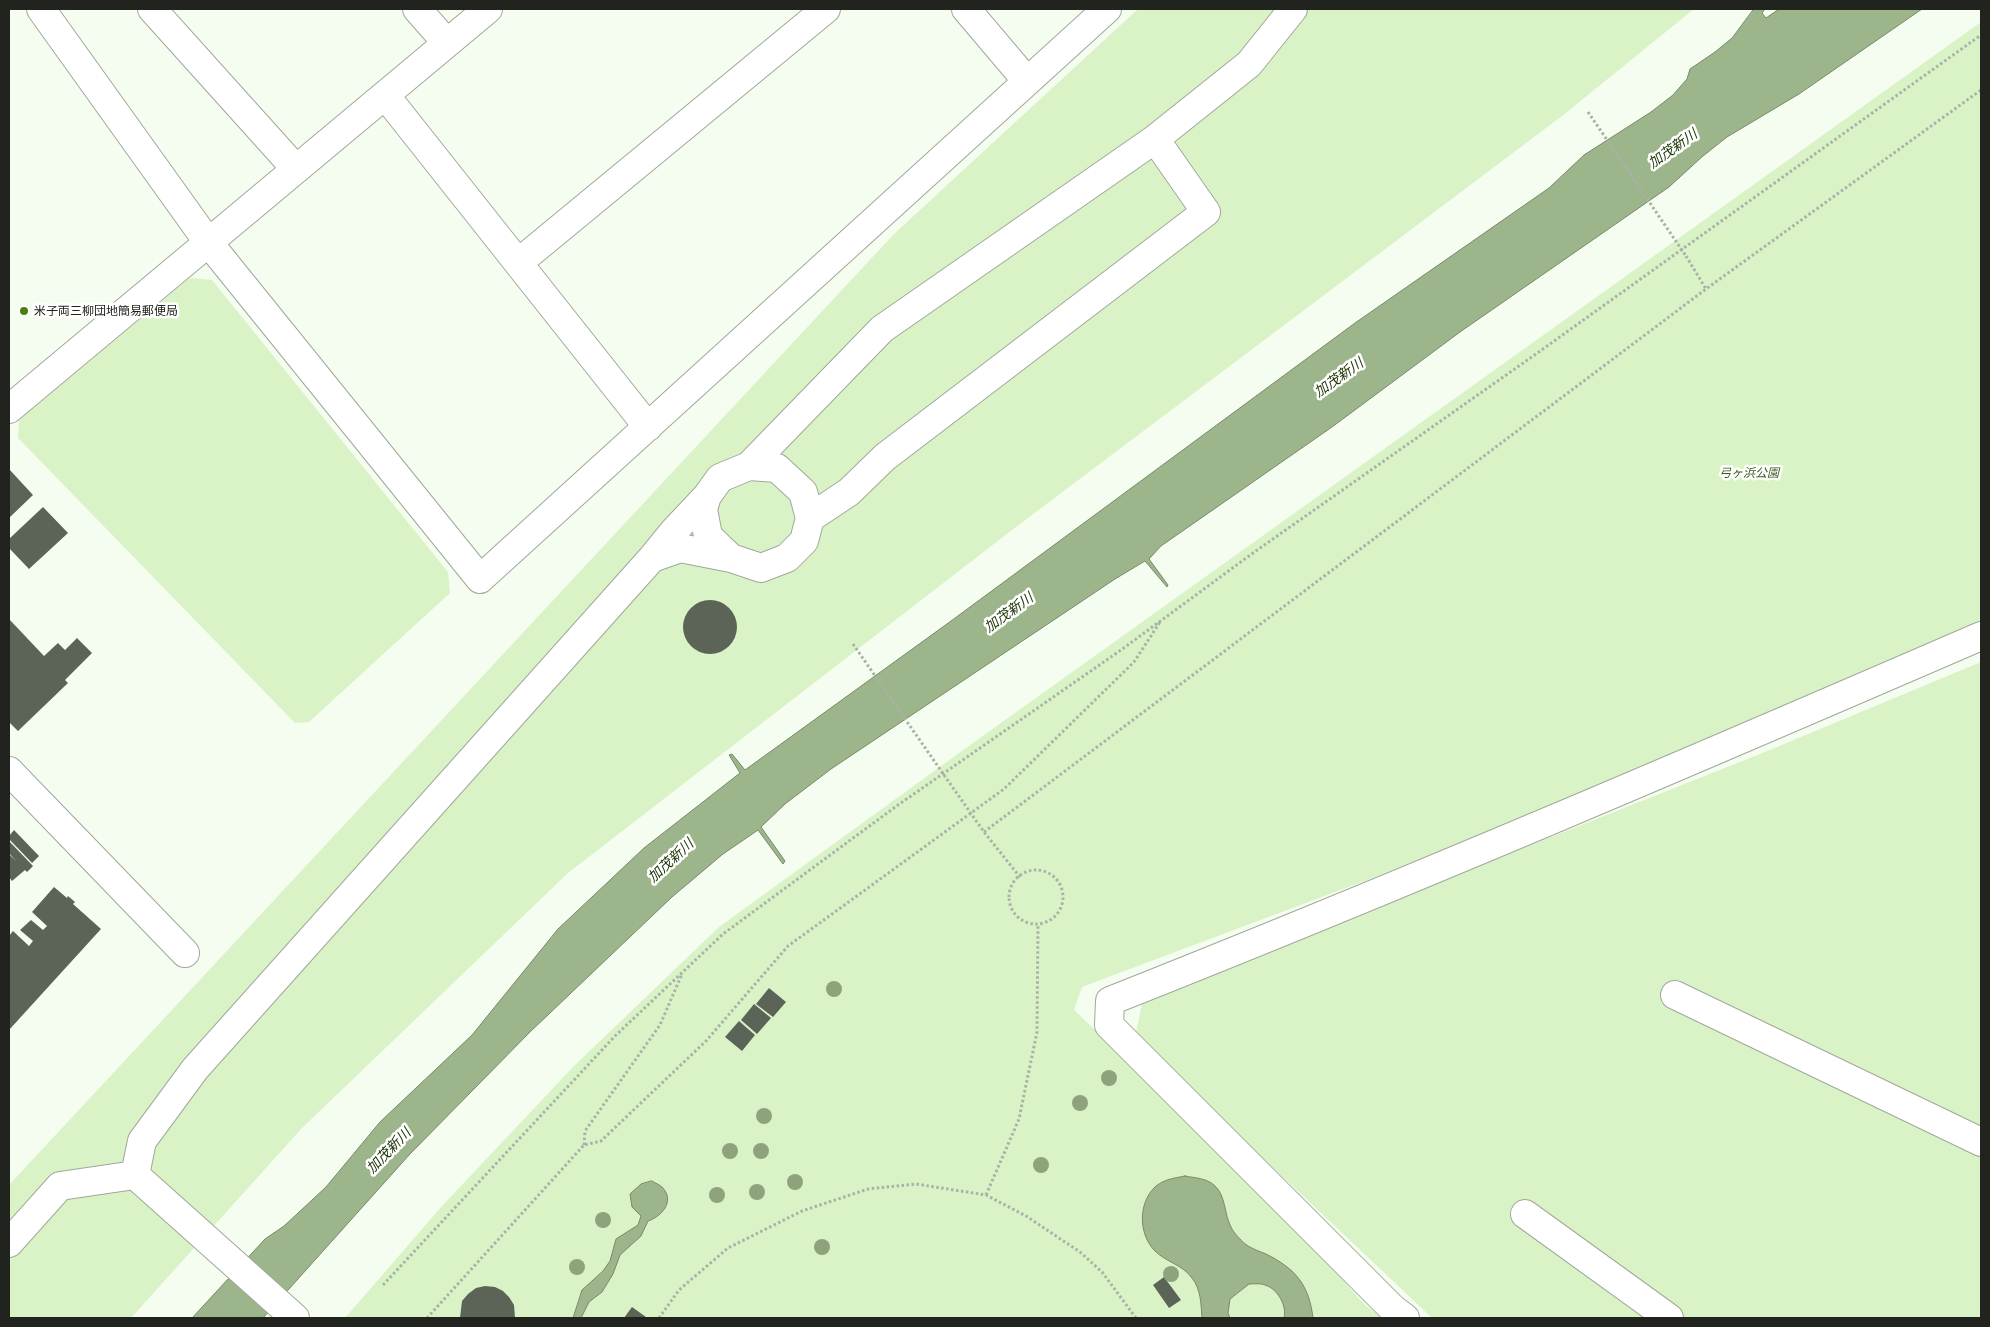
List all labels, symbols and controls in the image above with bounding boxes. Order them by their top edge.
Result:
water label: 加茂新川 [1645,126,1701,172]
place label: 米子両三柳団地簡易郵便局 [34,304,178,318]
marker: 米子両三柳団地簡易郵便局 [18,305,30,317]
water label: 加茂新川 [1311,355,1367,401]
park label: 弓ヶ浜公園 [1719,466,1779,480]
water label: 加茂新川 [981,590,1037,636]
water label: 加茂新川 [645,836,697,886]
water label: 加茂新川 [364,1125,414,1177]

